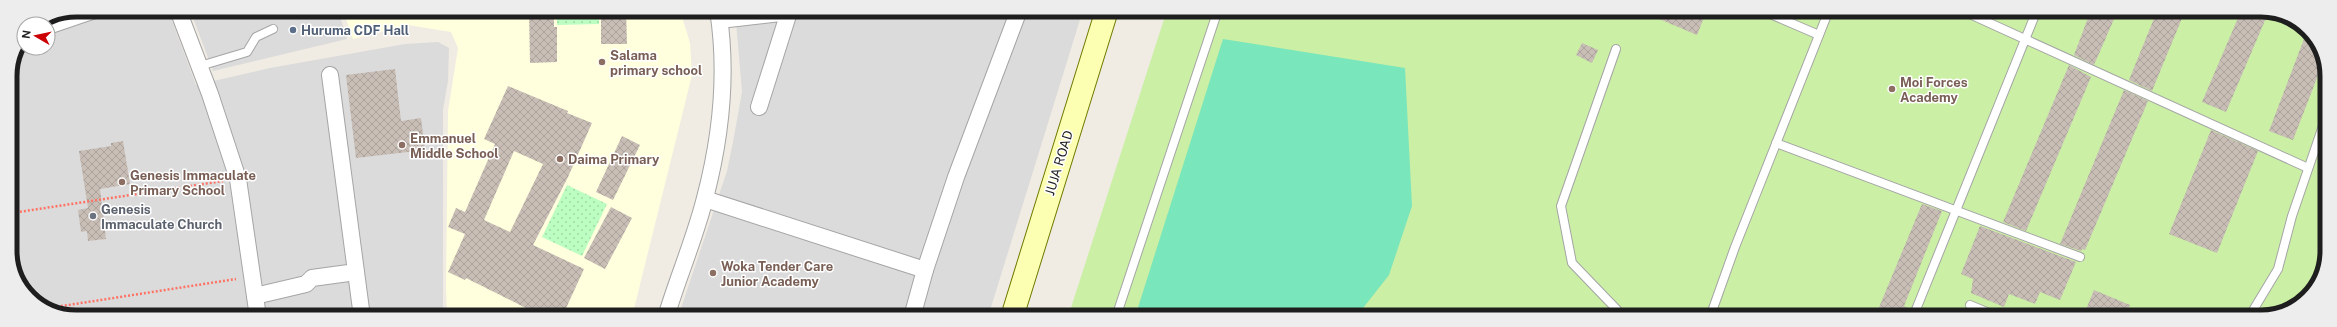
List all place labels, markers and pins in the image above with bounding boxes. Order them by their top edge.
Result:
place label: Huruma CDF Hall [301,23,409,38]
marker: Huruma CDF Hall [288,25,298,35]
place label: Salama primary school [610,48,702,78]
marker: Salama primary school [597,57,607,67]
place label: Moi Forces Academy [1900,75,1968,105]
marker: Moi Forces Academy [1887,84,1897,94]
place label: Emmanuel Middle School [410,131,498,161]
marker: Emmanuel Middle School [397,140,407,150]
place label: Daima Primary [568,152,660,167]
marker: Daima Primary [555,154,565,164]
place label: Genesis Immaculate Primary School [130,168,256,198]
marker: Genesis Immaculate Primary School [117,177,127,187]
place label: Genesis Immaculate Church [101,202,222,232]
marker: Genesis Immaculate Church [88,211,98,221]
place label: Woka Tender Care Junior Academy [721,259,833,289]
marker: Woka Tender Care Junior Academy [708,268,718,278]

